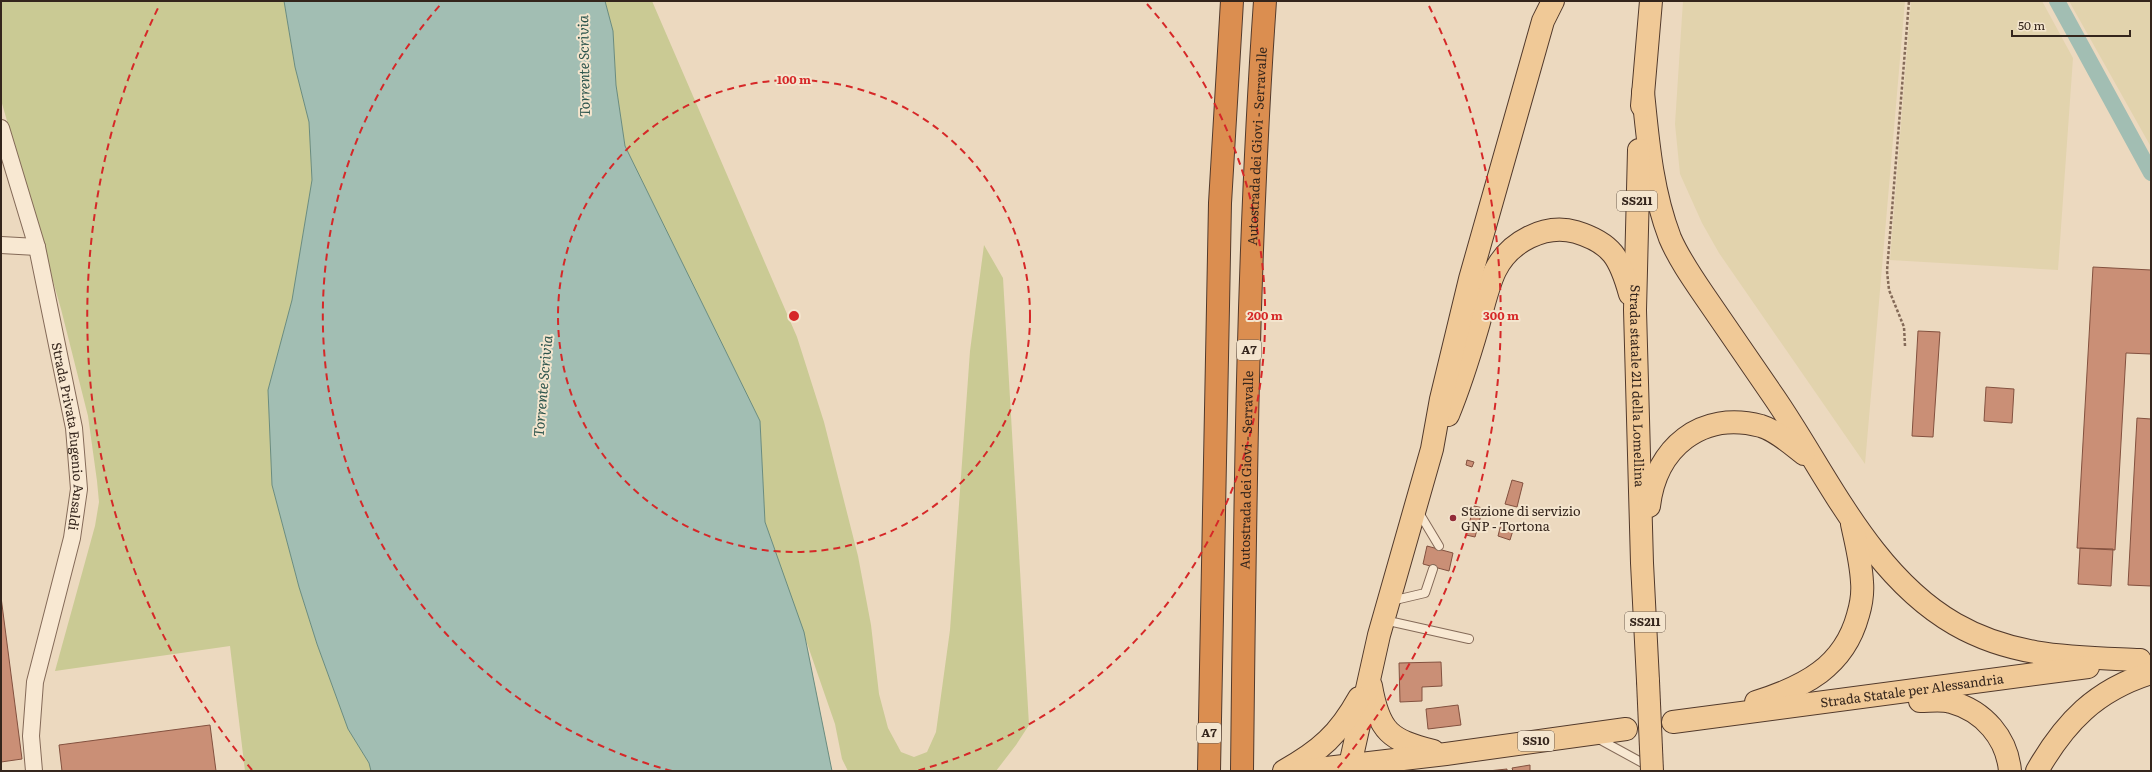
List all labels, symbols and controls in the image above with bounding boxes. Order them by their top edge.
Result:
scale bar [2012,12,2130,38]
water label: Torrente Scrivia [572,15,594,117]
text: 50 m [2018,16,2045,34]
street label: Autostrada dei Giovi - Serravalle [1242,46,1271,246]
text: 100 m [777,70,811,88]
road number: SS211 [1617,191,1657,211]
street label: Strada statale 211 della Lomellina [1626,284,1650,487]
text: 200 m [1247,306,1283,324]
text: 300 m [1483,306,1519,324]
centre of rings [787,309,801,323]
water label: Torrente Scrivia [528,334,556,438]
street label: Strada Privata Eugenio Ansaldi [48,340,89,533]
road number: A7 [1237,340,1261,360]
street label: Autostrada dei Giovi - Serravalle [1234,370,1257,570]
place label: Stazione di servizio GNP - Tortona [1461,501,1581,535]
marker: Stazione di servizio GNP - Tortona [1448,513,1458,523]
road number: SS211 [1625,612,1665,632]
street label: Strada Statale per Alessandria [1819,668,2005,711]
road number: A7 [1197,723,1221,743]
road number: SS10 [1518,731,1554,751]

